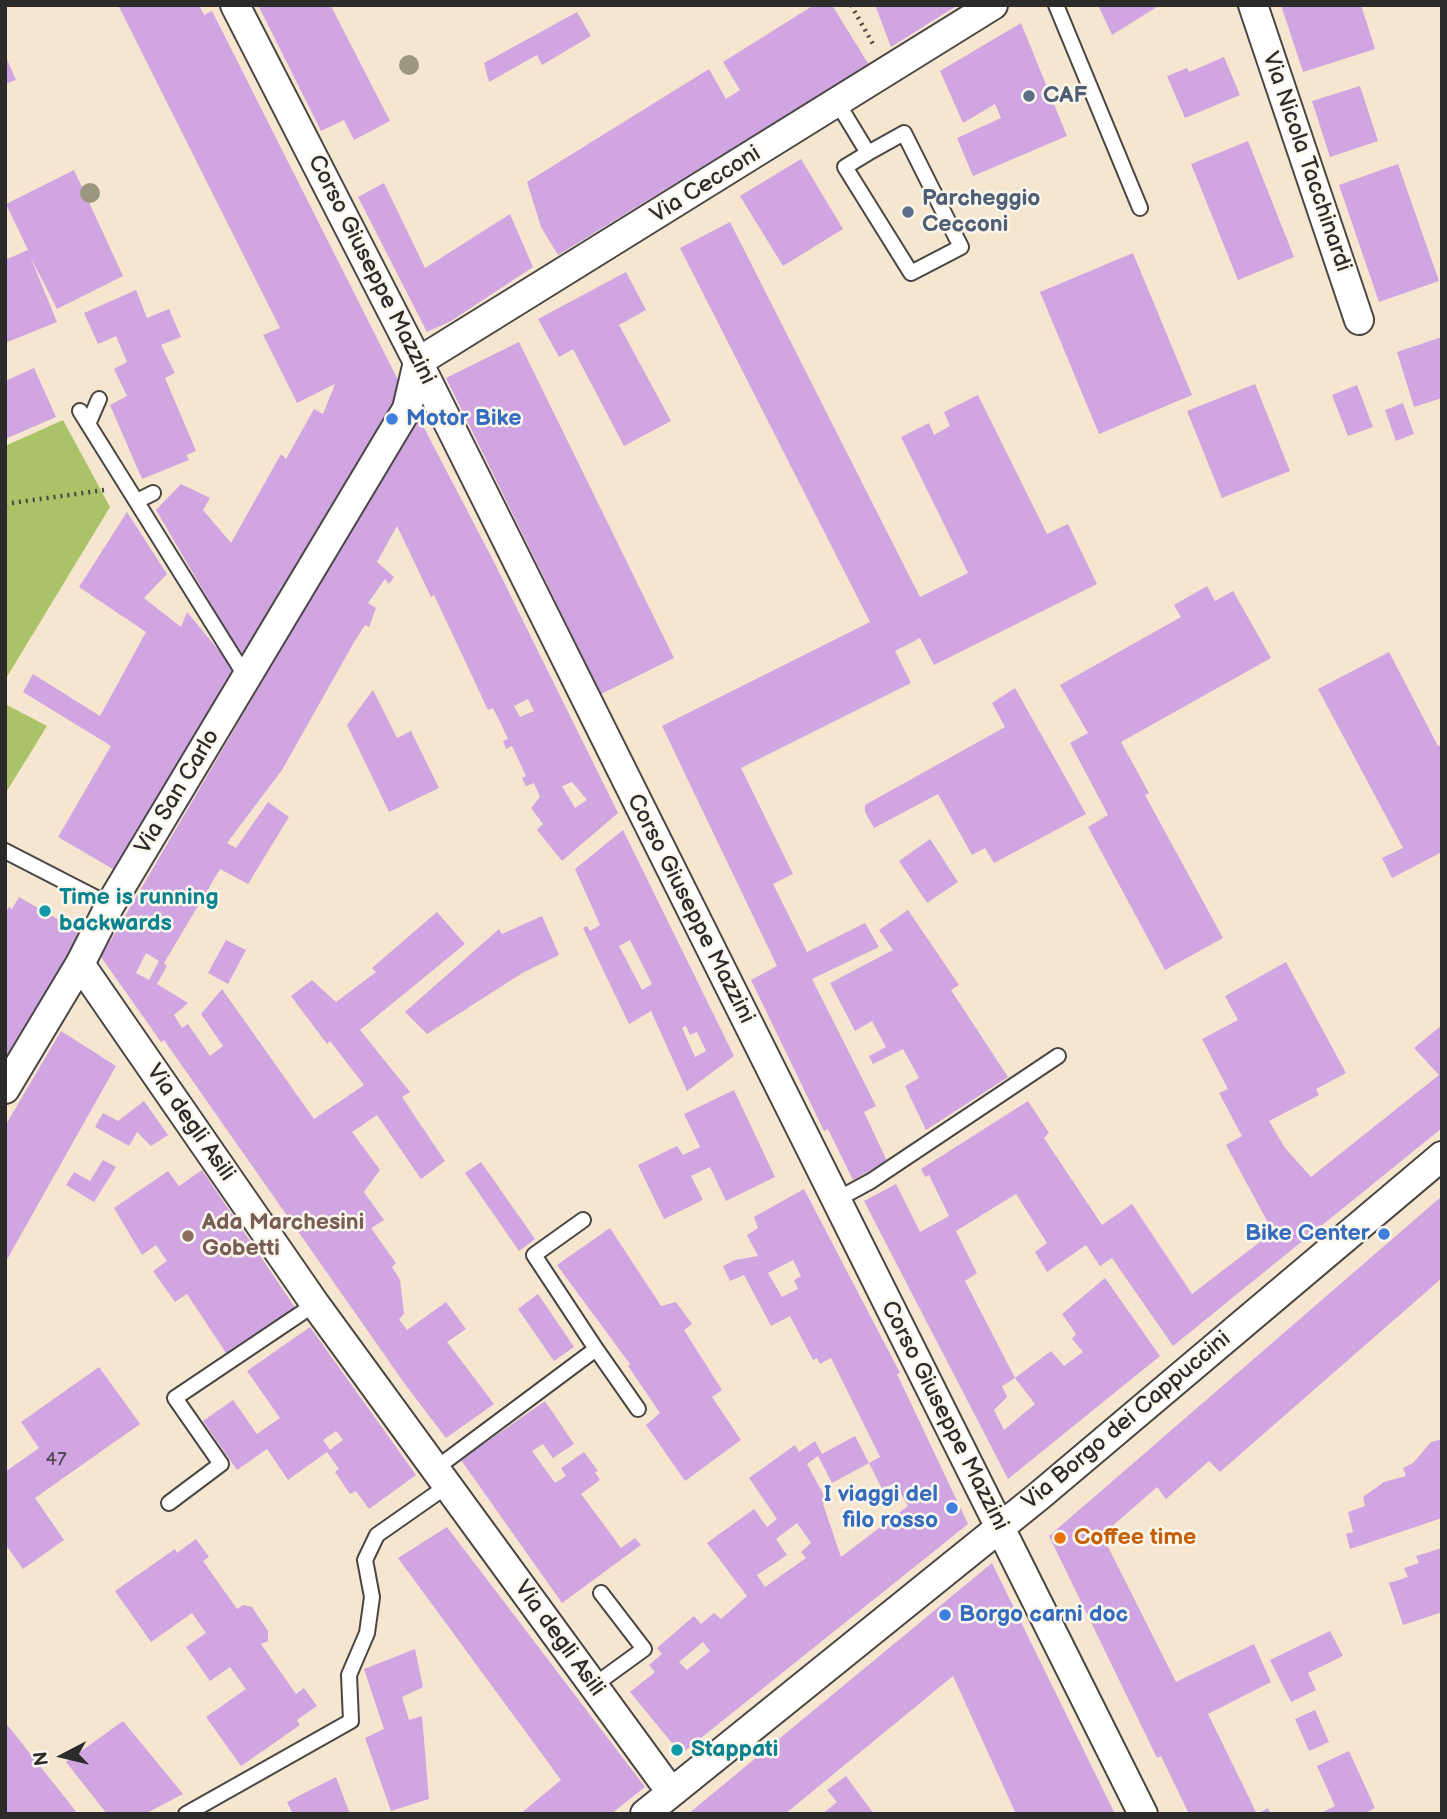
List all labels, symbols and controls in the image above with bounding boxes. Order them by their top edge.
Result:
street label: Via Nicola Tacchinardi [1255,49,1357,275]
place label: CAF [1043,82,1087,110]
marker: CAF [1021,88,1037,104]
street label: Via Cecconi [646,140,766,230]
street label: Corso Giuseppe Mazzini [301,151,441,389]
place label: Parcheggio Cecconi [922,185,1040,239]
marker: Parcheggio Cecconi [900,204,916,220]
place label: Motor Bike [406,405,521,433]
marker: Motor Bike [384,411,400,427]
street label: Via San Carlo [130,725,226,859]
street label: Corso Giuseppe Mazzini [620,790,760,1028]
place label: Time is running backwards [59,884,218,938]
marker: Time is running backwards [37,903,53,919]
street label: Via degli Asili [140,1059,240,1187]
place label: Ada Marchesini Gobetti [202,1209,364,1263]
place label: Bike Center [1245,1220,1370,1248]
marker: Bike Center [1376,1226,1392,1242]
marker: Ada Marchesini Gobetti [180,1228,196,1244]
street label: Corso Giuseppe Mazzini [874,1297,1014,1535]
street label: Via Borgo dei Cappuccini [1017,1326,1237,1516]
house number: 47 [46,1449,66,1471]
place label: I viaggi del filo rosso [824,1481,938,1535]
marker: I viaggi del filo rosso [944,1500,960,1516]
place label: Coffee time [1074,1524,1196,1552]
marker: Coffee time [1052,1530,1068,1546]
street label: Via degli Asili [508,1576,610,1702]
place label: Borgo carni doc [959,1601,1128,1629]
marker: Borgo carni doc [937,1607,953,1623]
north arrow [28,1721,98,1791]
place label: Stappati [691,1736,778,1764]
marker: Stappati [669,1742,685,1758]
text: N [29,1750,54,1767]

